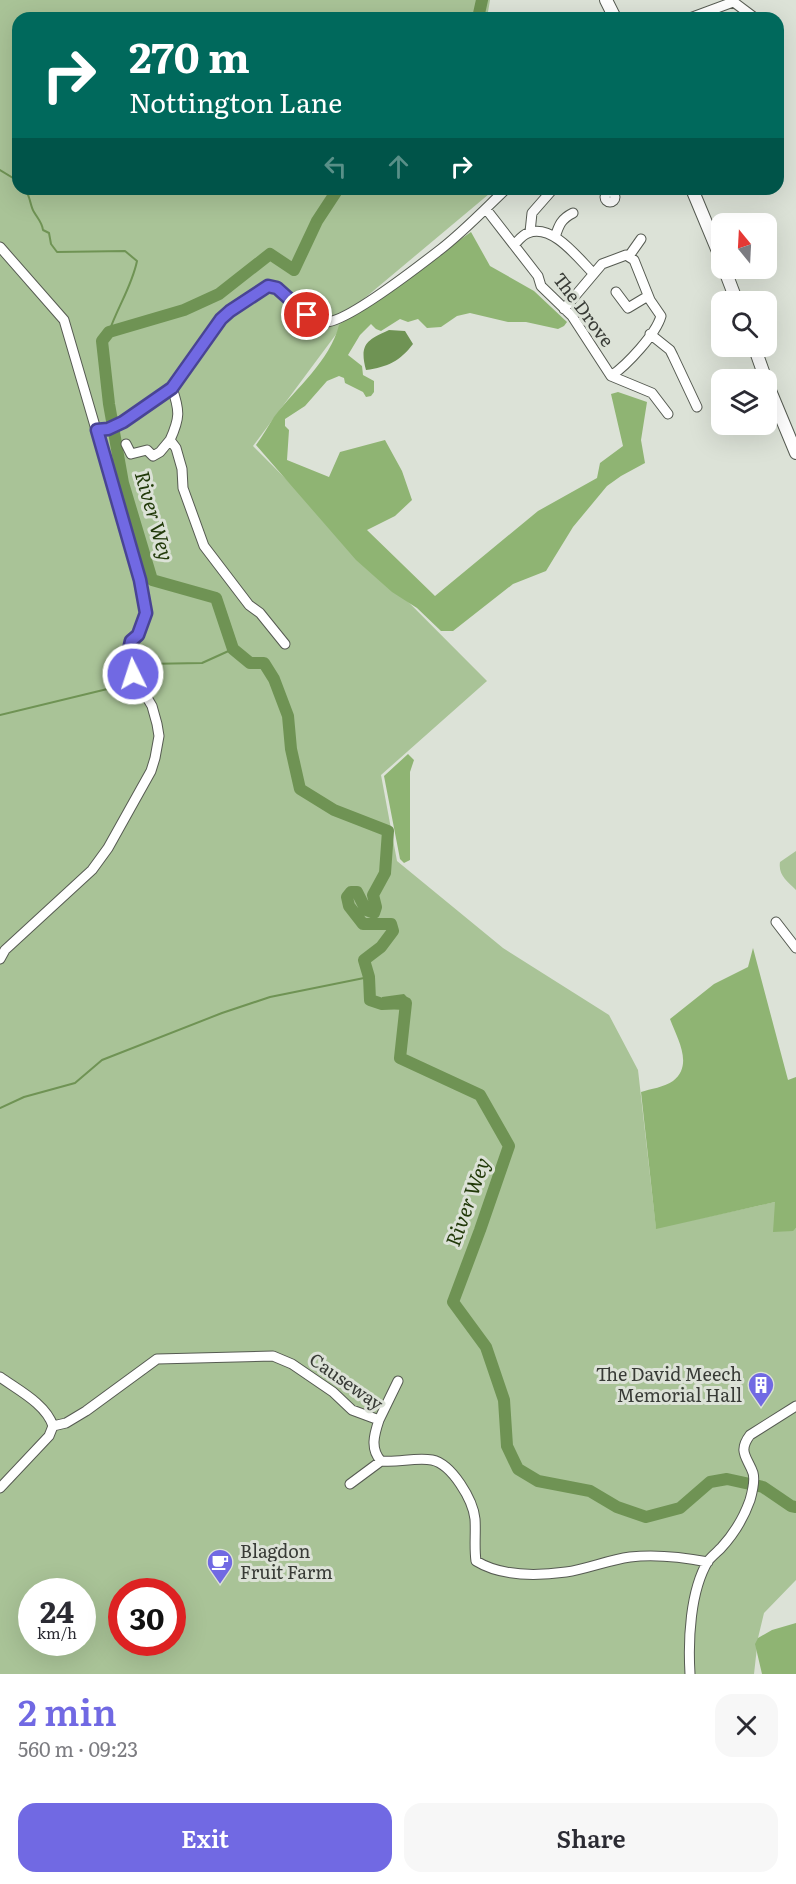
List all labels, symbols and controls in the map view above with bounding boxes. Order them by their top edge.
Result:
text: 270 m [129,24,250,86]
icon: right [30,36,108,114]
text: Nottington Lane [129,81,342,121]
icon: left [319,150,352,183]
icon: ahead [382,150,415,183]
icon: right [445,150,478,183]
north arrow [711,213,777,279]
map controls [711,213,777,435]
street label: The Drove [547,266,621,352]
pin [281,289,332,340]
button: search [711,291,777,357]
icon: arrive [290,298,323,331]
button: layers [711,369,777,435]
water label: River Wey [129,467,183,564]
position arrow [101,642,165,706]
water label: River Wey [436,1153,496,1250]
street label: Causeway [304,1345,390,1416]
place label: The David Meech Memorial Hall [596,1360,742,1408]
building icon: The David Meech Memorial Hall [746,1370,776,1408]
place label: Blagdon Fruit Farm [240,1537,333,1585]
cafe icon: Blagdon Fruit Farm [205,1547,235,1585]
speed limit sign: 30 [108,1578,186,1656]
text: 24 [40,1588,74,1632]
text: km/h [37,1621,77,1644]
text: 2 min [18,1684,117,1737]
button: close [715,1694,778,1757]
text: 560 m · 09:23 [18,1733,138,1763]
button: Exit [18,1803,392,1872]
button: Share [404,1803,778,1872]

